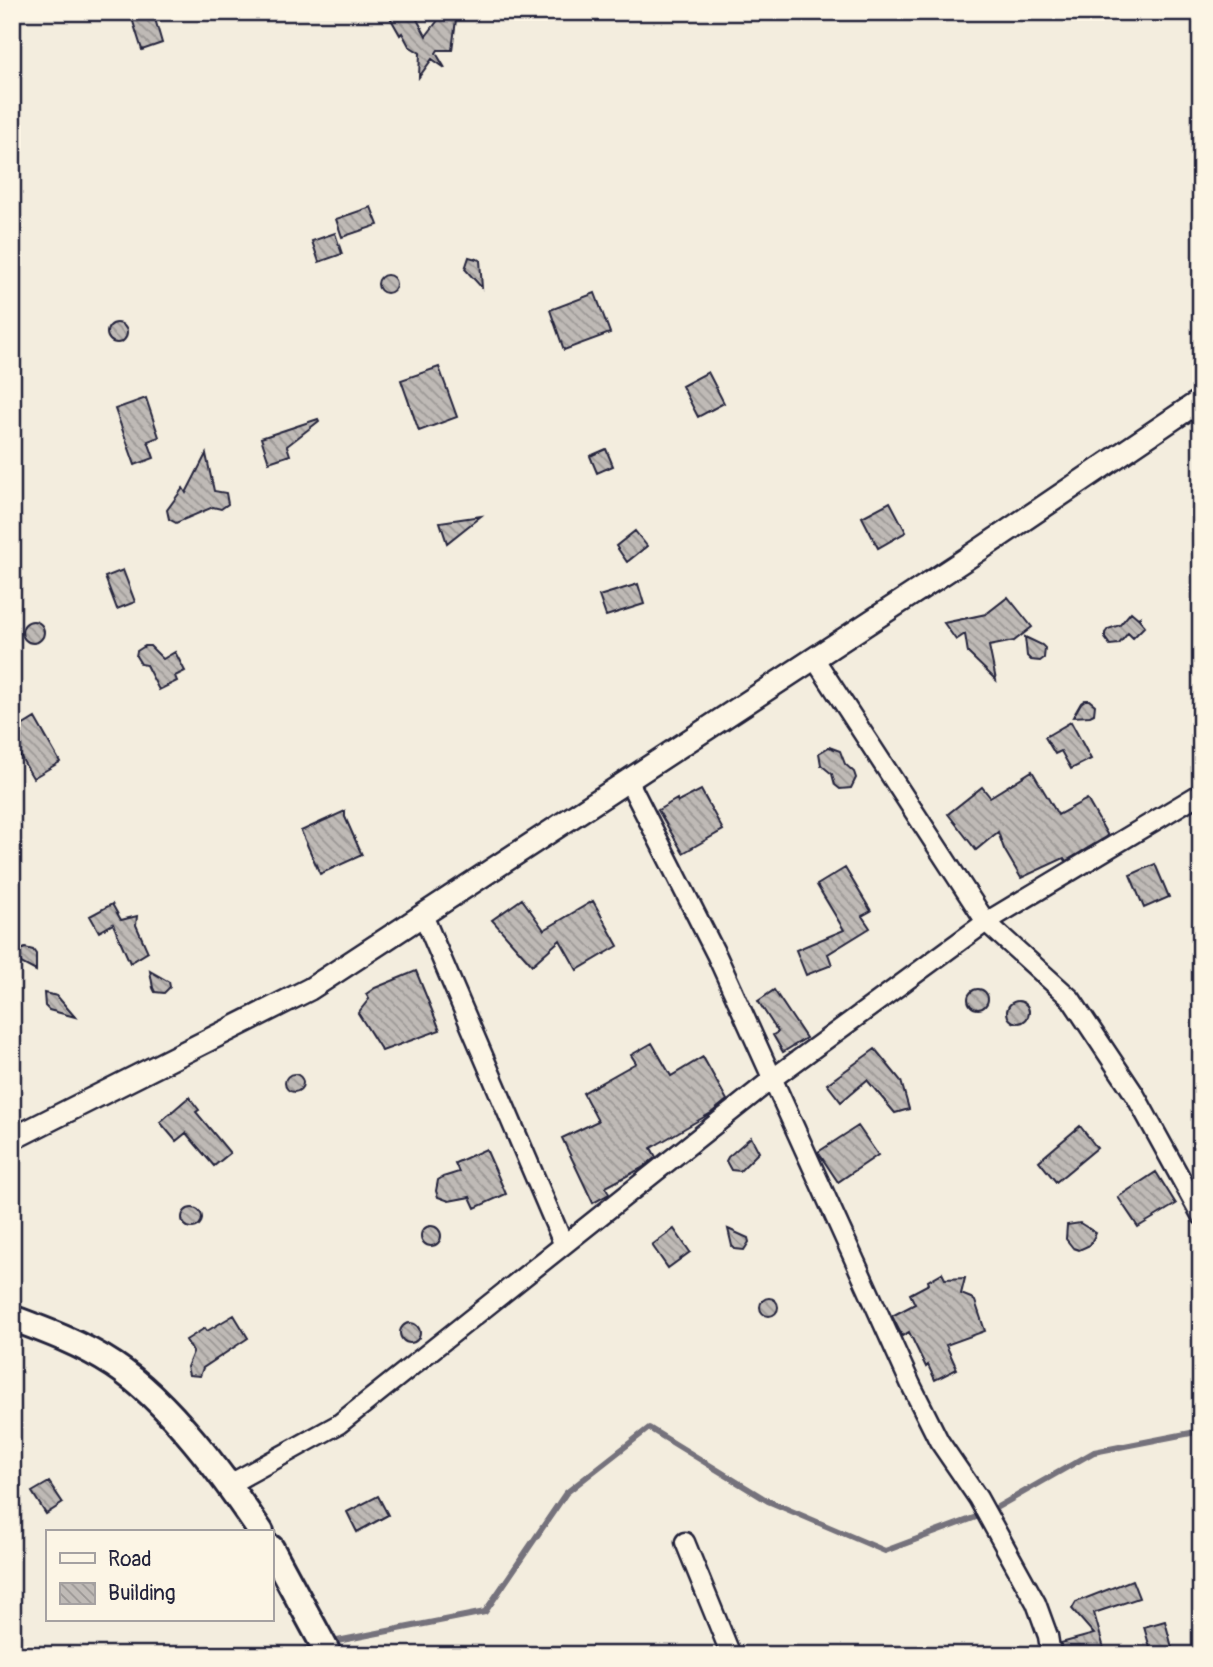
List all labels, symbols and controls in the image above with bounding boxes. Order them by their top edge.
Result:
legend [46,1530,273,1622]
text: Road [108,1546,152,1573]
text: Building [108,1580,175,1607]

